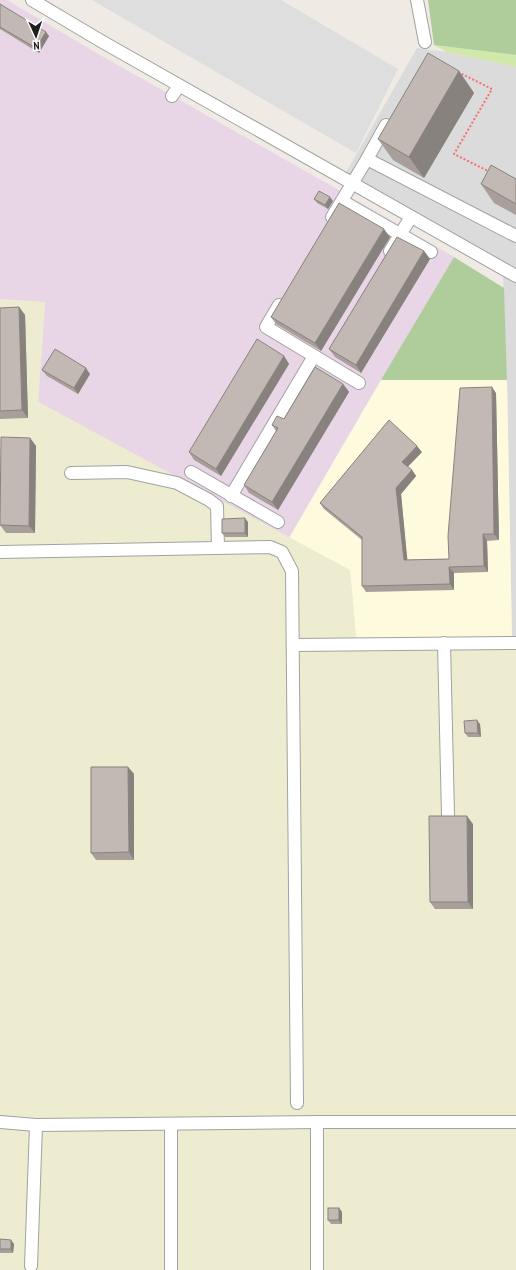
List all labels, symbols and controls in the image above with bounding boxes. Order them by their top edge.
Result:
north arrow [16,16,56,56]
text: N [33,39,40,53]

